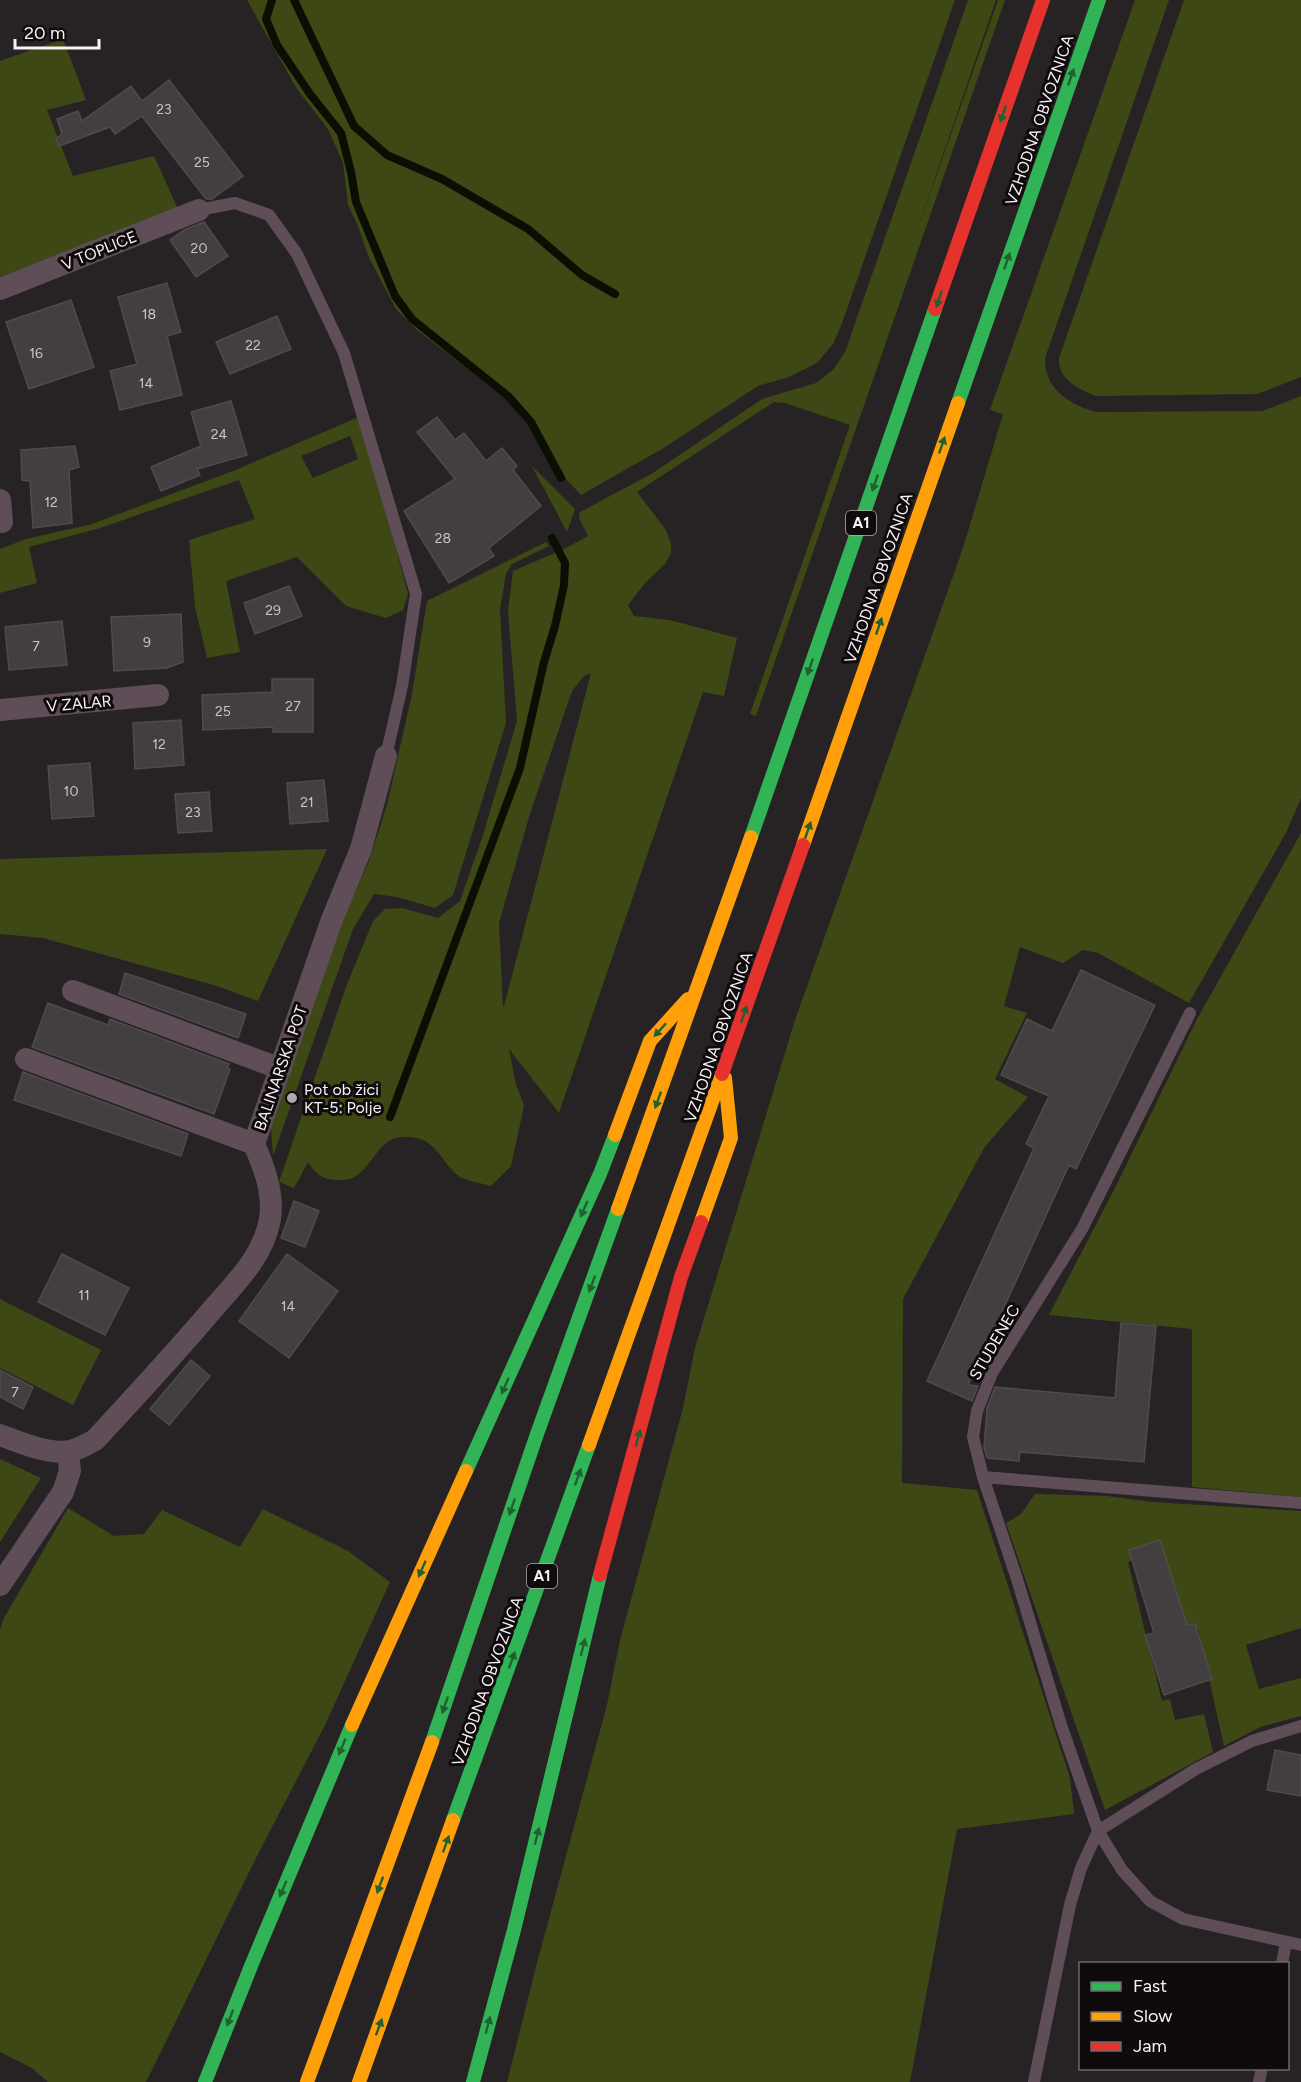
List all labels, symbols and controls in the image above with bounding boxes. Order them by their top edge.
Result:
scale bar [15,12,99,50]
text: 20 m [24,22,65,44]
street label: VZHODNA OBVOZNICA [1001,32,1078,208]
one-way arrow [1067,68,1077,86]
house number: 23 [156,101,172,118]
one-way arrow [998,106,1008,124]
house number: 25 [194,154,210,171]
street label: V TOPLICE [59,227,139,274]
house number: 20 [191,240,207,257]
one-way arrow [1002,252,1012,270]
one-way arrow [933,290,943,308]
house number: 18 [142,306,156,323]
house number: 22 [245,337,261,354]
house number: 16 [29,345,43,362]
house number: 14 [139,375,154,392]
house number: 24 [211,426,228,443]
one-way arrow [938,436,948,454]
one-way arrow [869,474,879,492]
street label: VZHODNA OBVOZNICA [840,490,917,666]
house number: 12 [44,494,58,511]
road number: A1 [846,511,876,535]
house number: 28 [435,530,451,547]
house number: 29 [265,602,281,619]
one-way arrow [875,617,885,635]
house number: 9 [143,634,151,651]
house number: 7 [32,638,40,655]
one-way arrow [805,658,815,676]
street label: V ZALAR [46,691,112,716]
house number: 27 [285,698,301,715]
house number: 25 [215,703,231,720]
house number: 12 [152,736,166,753]
house number: 10 [64,783,78,800]
house number: 21 [300,794,314,811]
house number: 23 [185,804,201,821]
one-way arrow [803,821,813,839]
street label: VZHODNA OBVOZNICA [680,949,757,1125]
street label: BALINARSKA POT [250,1003,311,1133]
one-way arrow [739,1005,749,1023]
one-way arrow [654,1022,667,1037]
place label: Pot ob žici KT-5: Polje [304,1080,382,1117]
marker: Pot ob žici KT-5: Polje [285,1091,299,1105]
one-way arrow [652,1092,662,1110]
one-way arrow [580,1200,589,1217]
one-way arrow [586,1275,596,1293]
house number: 11 [78,1287,90,1304]
house number: 14 [281,1298,296,1315]
street label: STUDENEC [965,1301,1024,1383]
one-way arrow [500,1378,509,1395]
house number: 7 [11,1384,19,1401]
one-way arrow [634,1429,643,1447]
one-way arrow [574,1468,584,1486]
one-way arrow [507,1498,517,1516]
one-way arrow [417,1561,427,1579]
road number: A1 [527,1564,557,1588]
street label: VZHODNA OBVOZNICA [448,1594,527,1769]
one-way arrow [578,1638,588,1656]
one-way arrow [508,1651,518,1669]
one-way arrow [439,1696,449,1714]
one-way arrow [337,1739,347,1757]
one-way arrow [532,1827,542,1846]
one-way arrow [442,1835,452,1853]
one-way arrow [375,1877,385,1895]
one-way arrow [278,1880,288,1898]
legend [1079,1962,1289,2070]
text: Fast [1133,1975,1167,1997]
text: Slow [1133,2005,1172,2027]
one-way arrow [225,2010,235,2028]
one-way arrow [484,2016,494,2035]
one-way arrow [375,2018,385,2036]
text: Jam [1133,2035,1167,2057]

